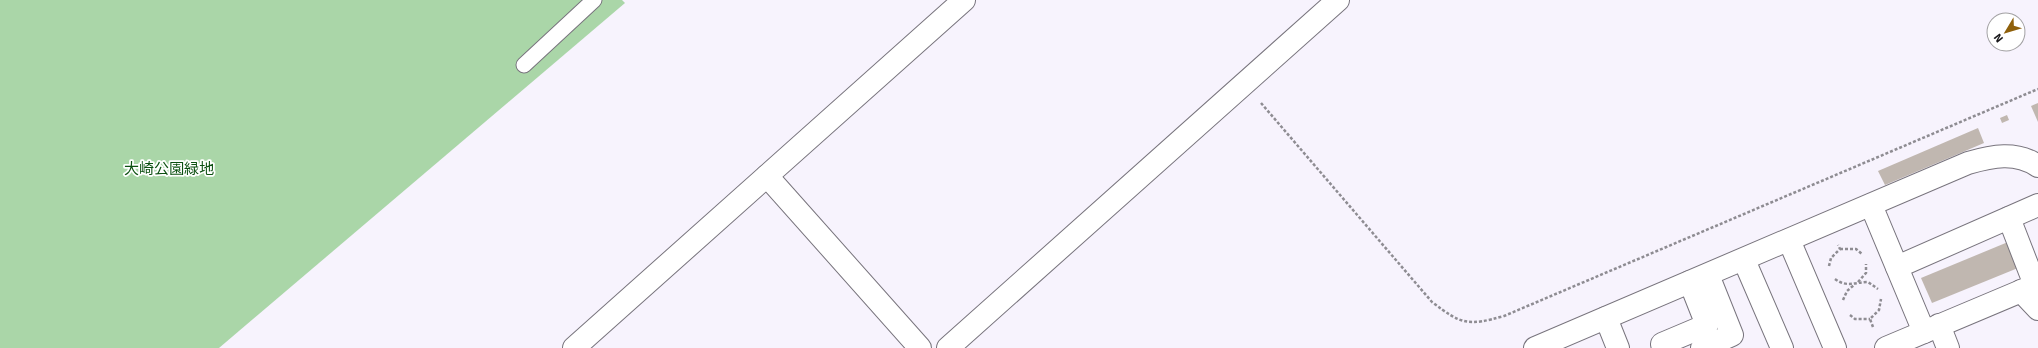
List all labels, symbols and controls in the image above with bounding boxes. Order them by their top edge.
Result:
north arrow [1986,12,2026,52]
text: N [1991,31,2006,45]
park label: 大崎公園緑地 [124,160,214,178]

